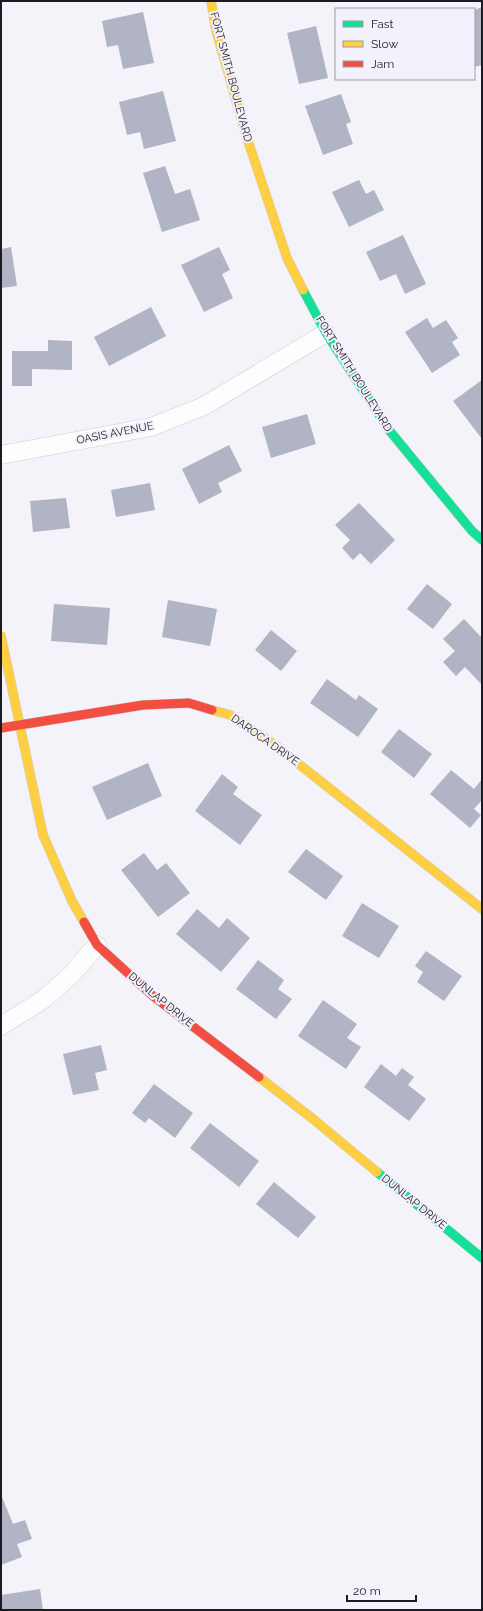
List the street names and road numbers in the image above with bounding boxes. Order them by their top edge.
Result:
street label: FORT SMITH BOULEVARD [207,11,255,143]
street label: FORT SMITH BOULEVARD [313,314,395,434]
street label: OASIS AVENUE [75,419,155,447]
street label: DAROCA DRIVE [229,712,302,768]
street label: DUNLAP DRIVE [126,970,196,1030]
street label: DUNLAP DRIVE [379,1172,449,1232]

